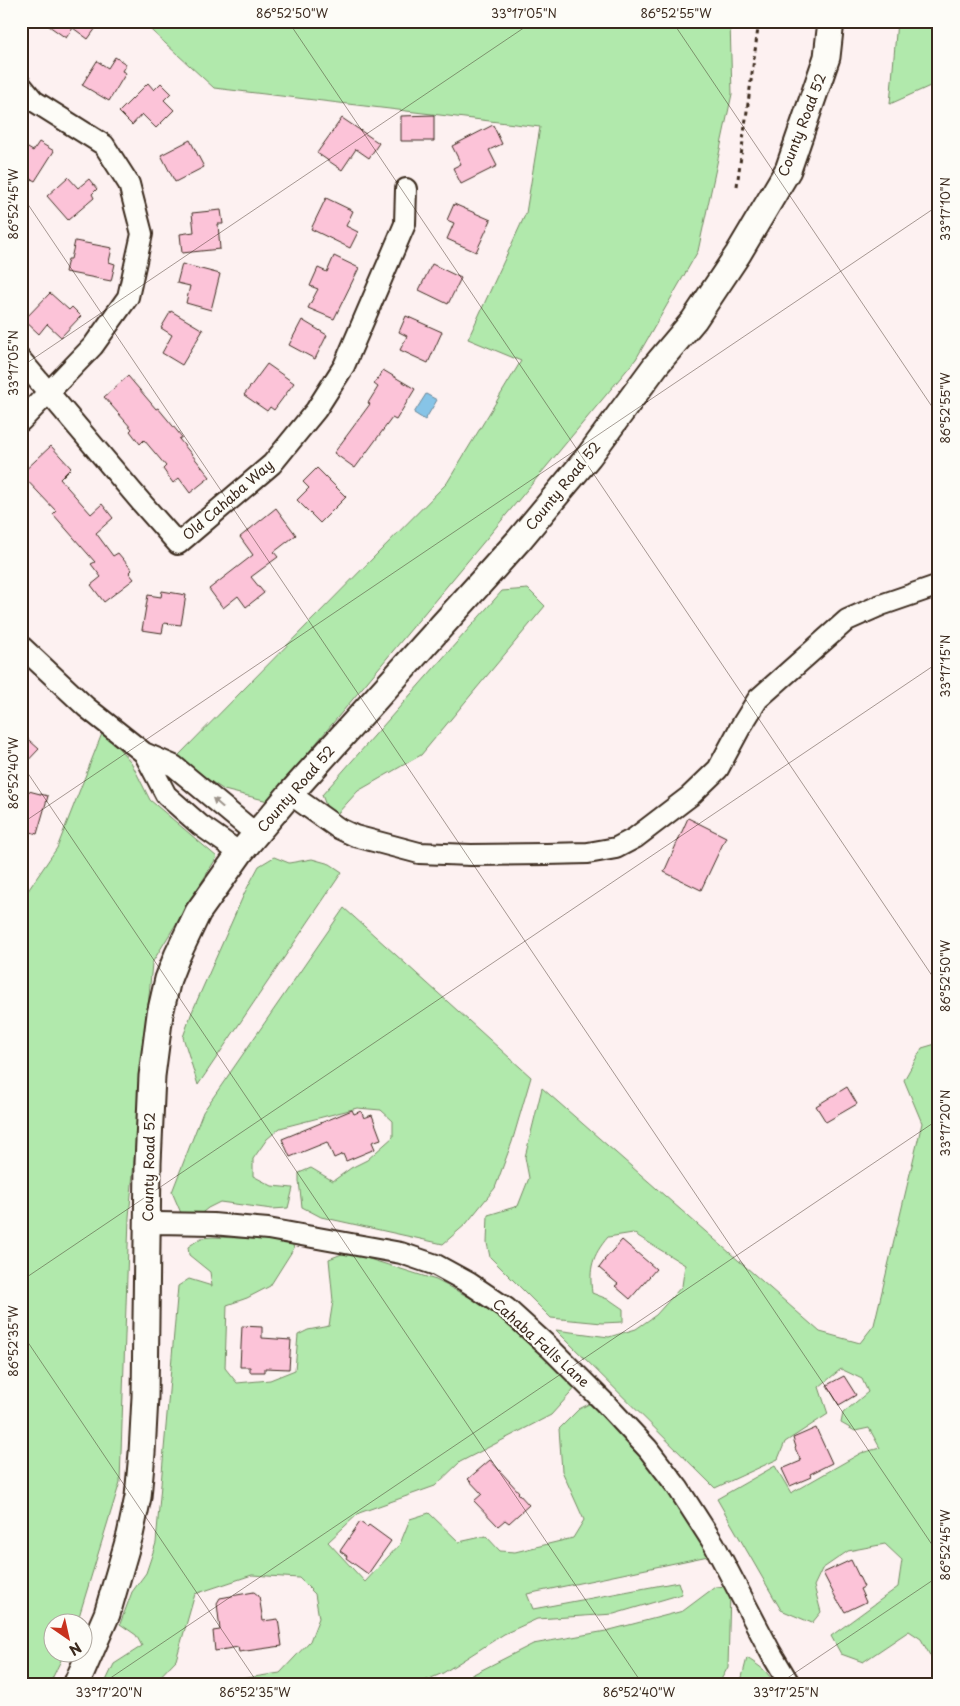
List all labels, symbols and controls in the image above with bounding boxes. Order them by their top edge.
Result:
text: 86°52'50"W [256,4,329,22]
text: 33°17'05"N [491,4,557,22]
text: 86°52'55"W [640,4,712,22]
street label: County Road 52 [772,70,831,180]
text: 86°52'45"W [4,168,22,240]
text: 33°17'10"N [936,177,954,241]
text: 33°17'05"N [4,330,22,396]
text: 86°52'55"W [936,372,954,444]
street label: County Road 52 [520,437,605,535]
street label: Old Cahaba Way [178,454,278,545]
text: 33°17'15"N [936,635,954,697]
text: 86°52'40"W [4,736,22,809]
street label: County Road 52 [252,740,339,837]
one-way arrow [212,798,225,809]
text: 86°52'50"W [936,939,954,1012]
text: 33°17'20"N [936,1090,954,1156]
street label: County Road 52 [137,1112,160,1222]
street label: Cahaba Falls Lane [488,1293,595,1392]
text: 86°52'35"W [4,1305,22,1377]
text: 86°52'45"W [936,1509,954,1581]
north arrow [42,1614,92,1664]
text: N [65,1637,86,1661]
text: 33°17'20"N [76,1683,142,1701]
text: 86°52'35"W [219,1683,291,1701]
text: 86°52'40"W [603,1683,676,1701]
text: 33°17'25"N [753,1683,819,1701]

